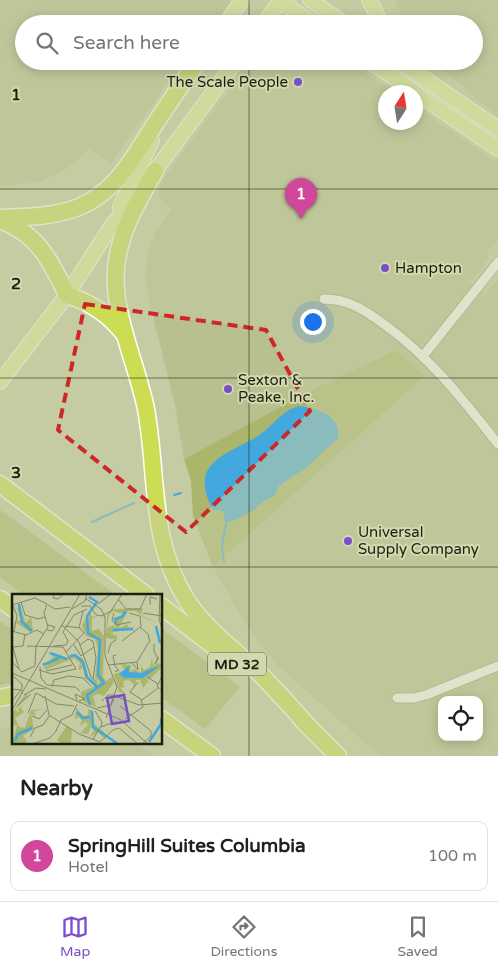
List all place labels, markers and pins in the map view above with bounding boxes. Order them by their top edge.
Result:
place label: The Scale People [166,73,288,91]
marker: The Scale People [292,76,304,88]
pin: 1 [285,178,317,219]
place label: Hampton [395,259,462,277]
marker: Hampton [379,262,391,274]
place label: Sexton & Peake, Inc. [238,371,314,406]
marker: Sexton & Peake, Inc. [222,383,234,395]
place label: Universal Supply Company [358,523,479,558]
marker: Universal Supply Company [342,535,354,547]

